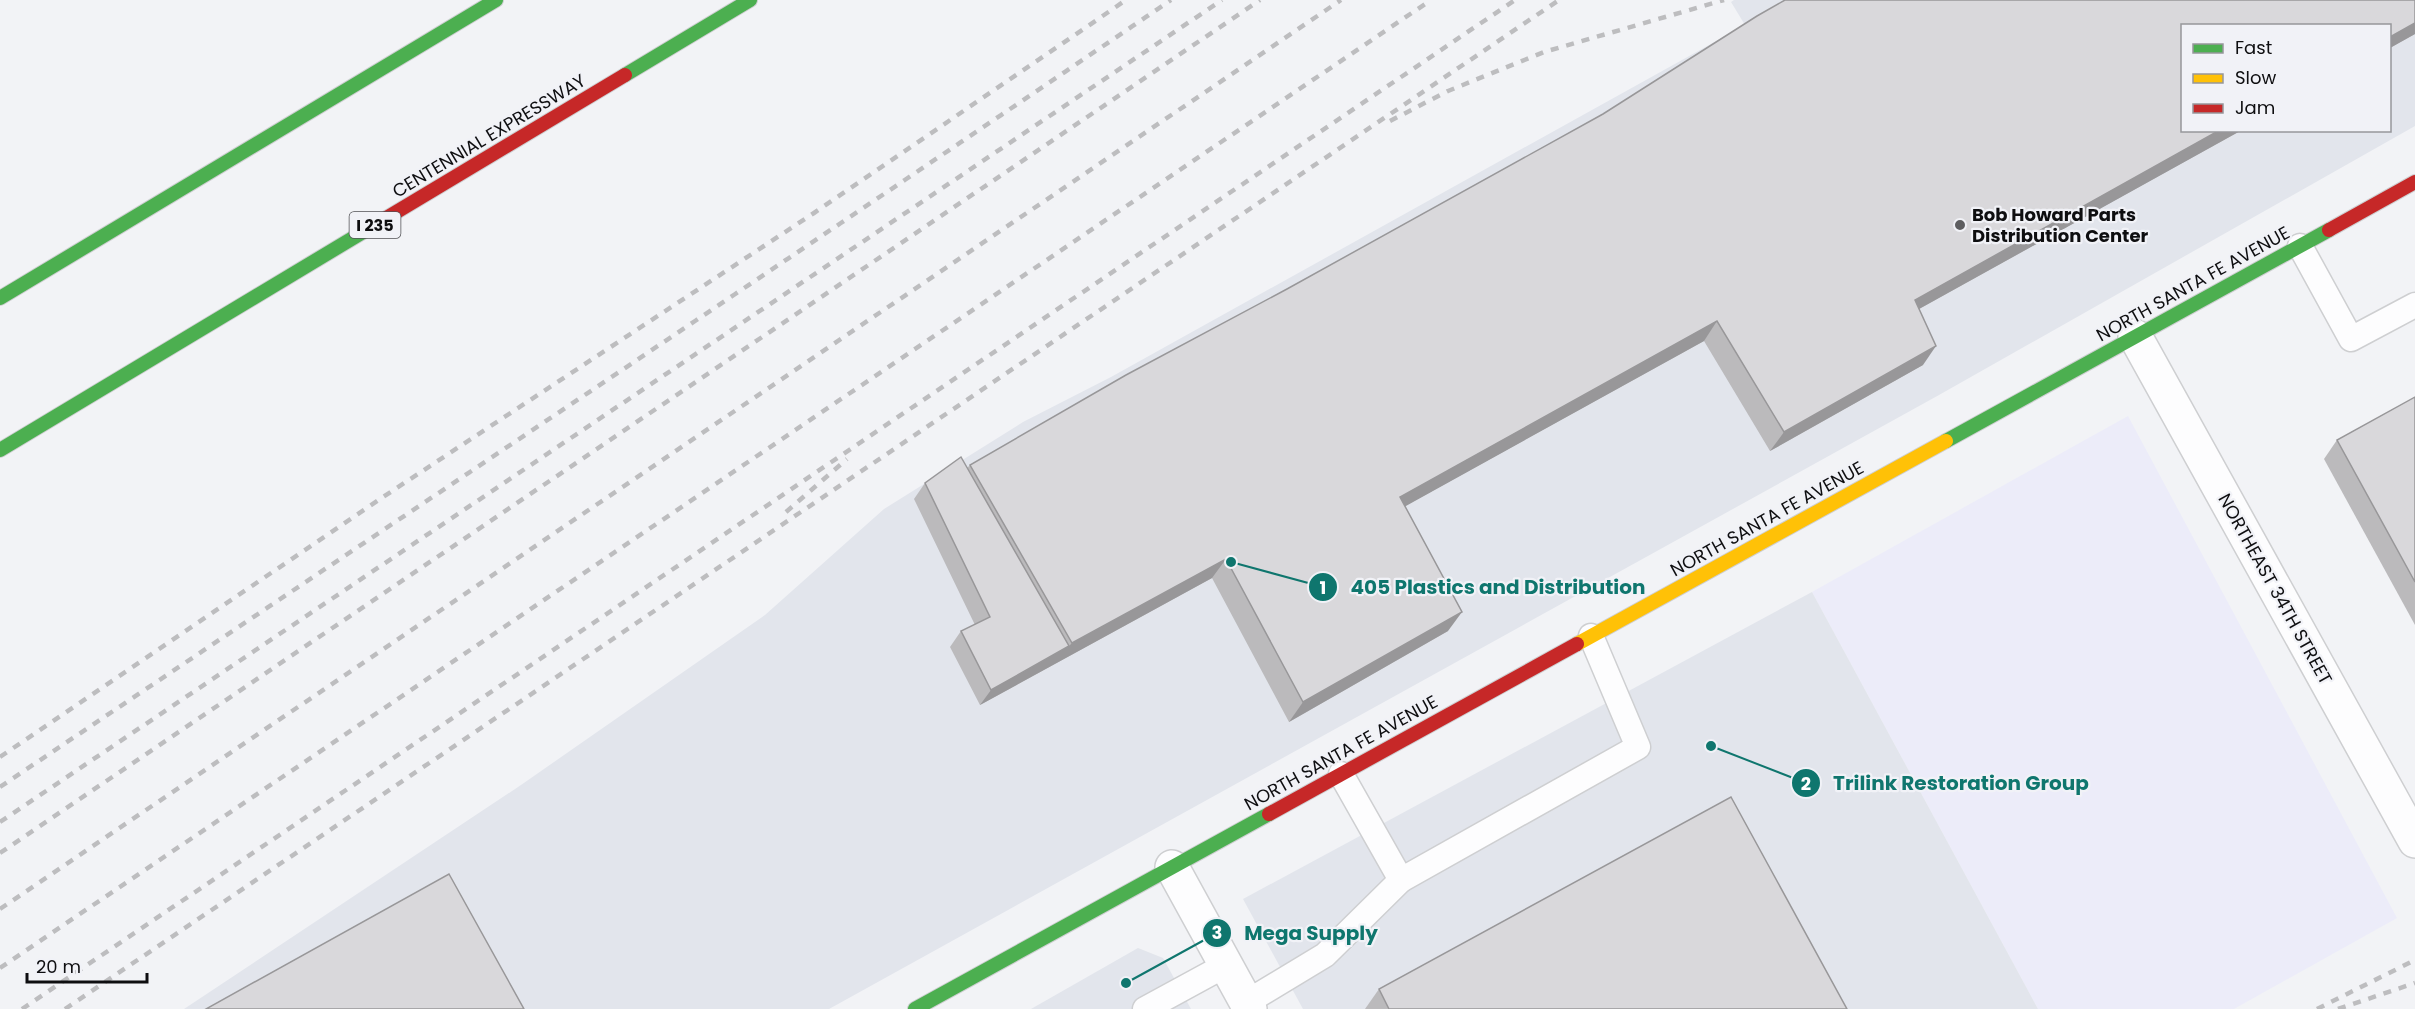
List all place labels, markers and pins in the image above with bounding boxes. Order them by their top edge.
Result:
place label: Bob Howard Parts Distribution Center [1972,202,2148,248]
marker: Bob Howard Parts Distribution Center [1953,218,1967,232]
callout: 405 Plastics and Distribution [1308,568,1657,606]
callout: Trilink Restoration Group [1791,764,2101,802]
callout: Mega Supply [1202,914,1390,952]

